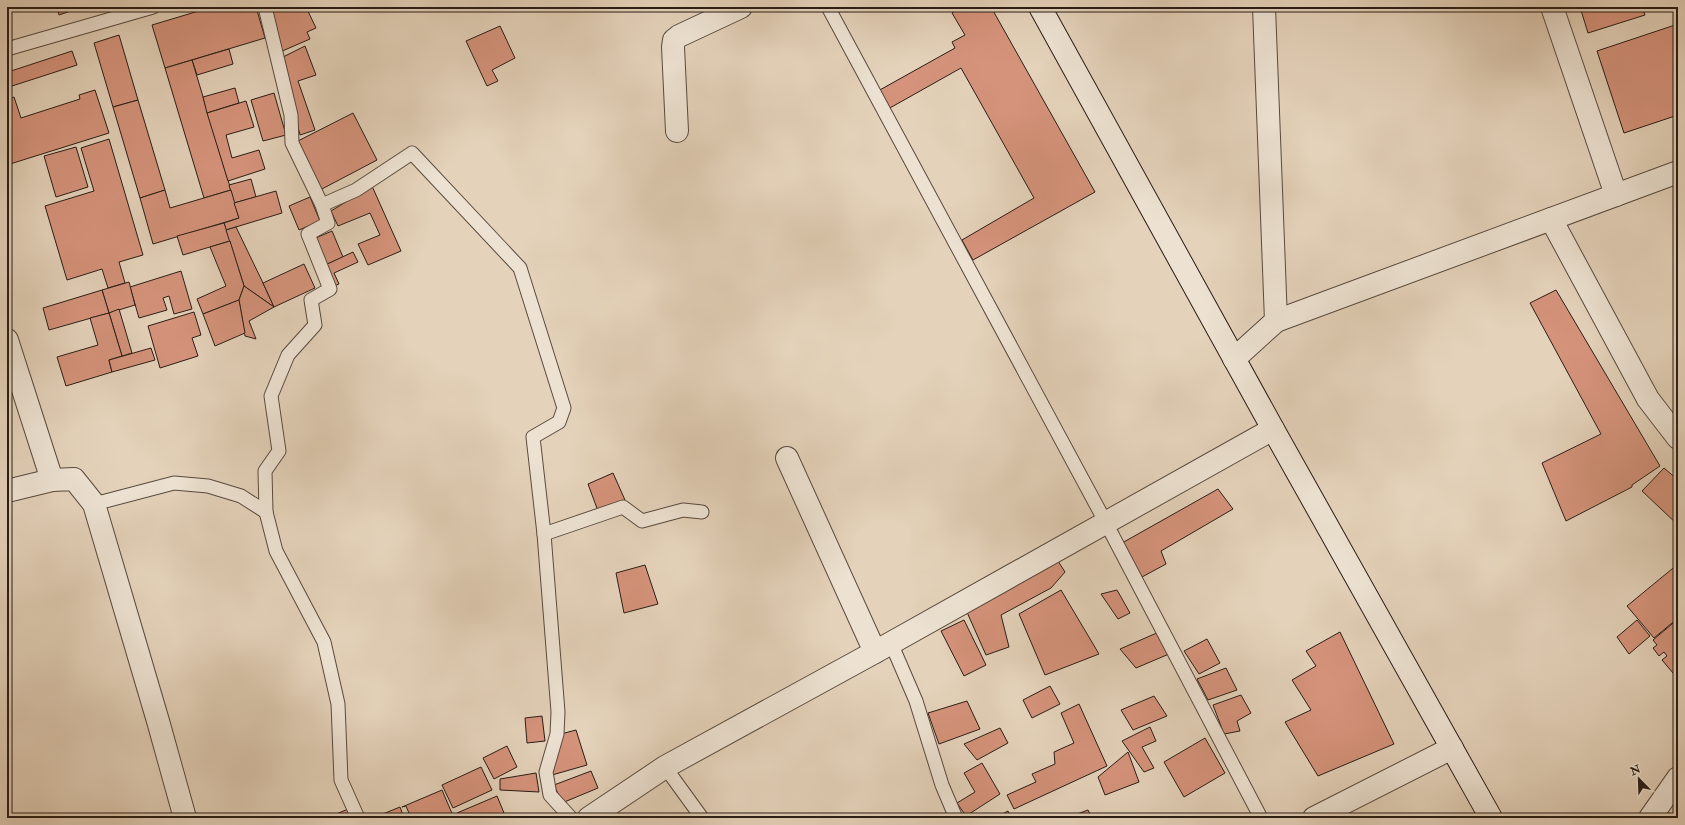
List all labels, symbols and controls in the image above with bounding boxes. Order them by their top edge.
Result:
north arrow [1619,759,1659,799]
text: N [1627,762,1643,779]

